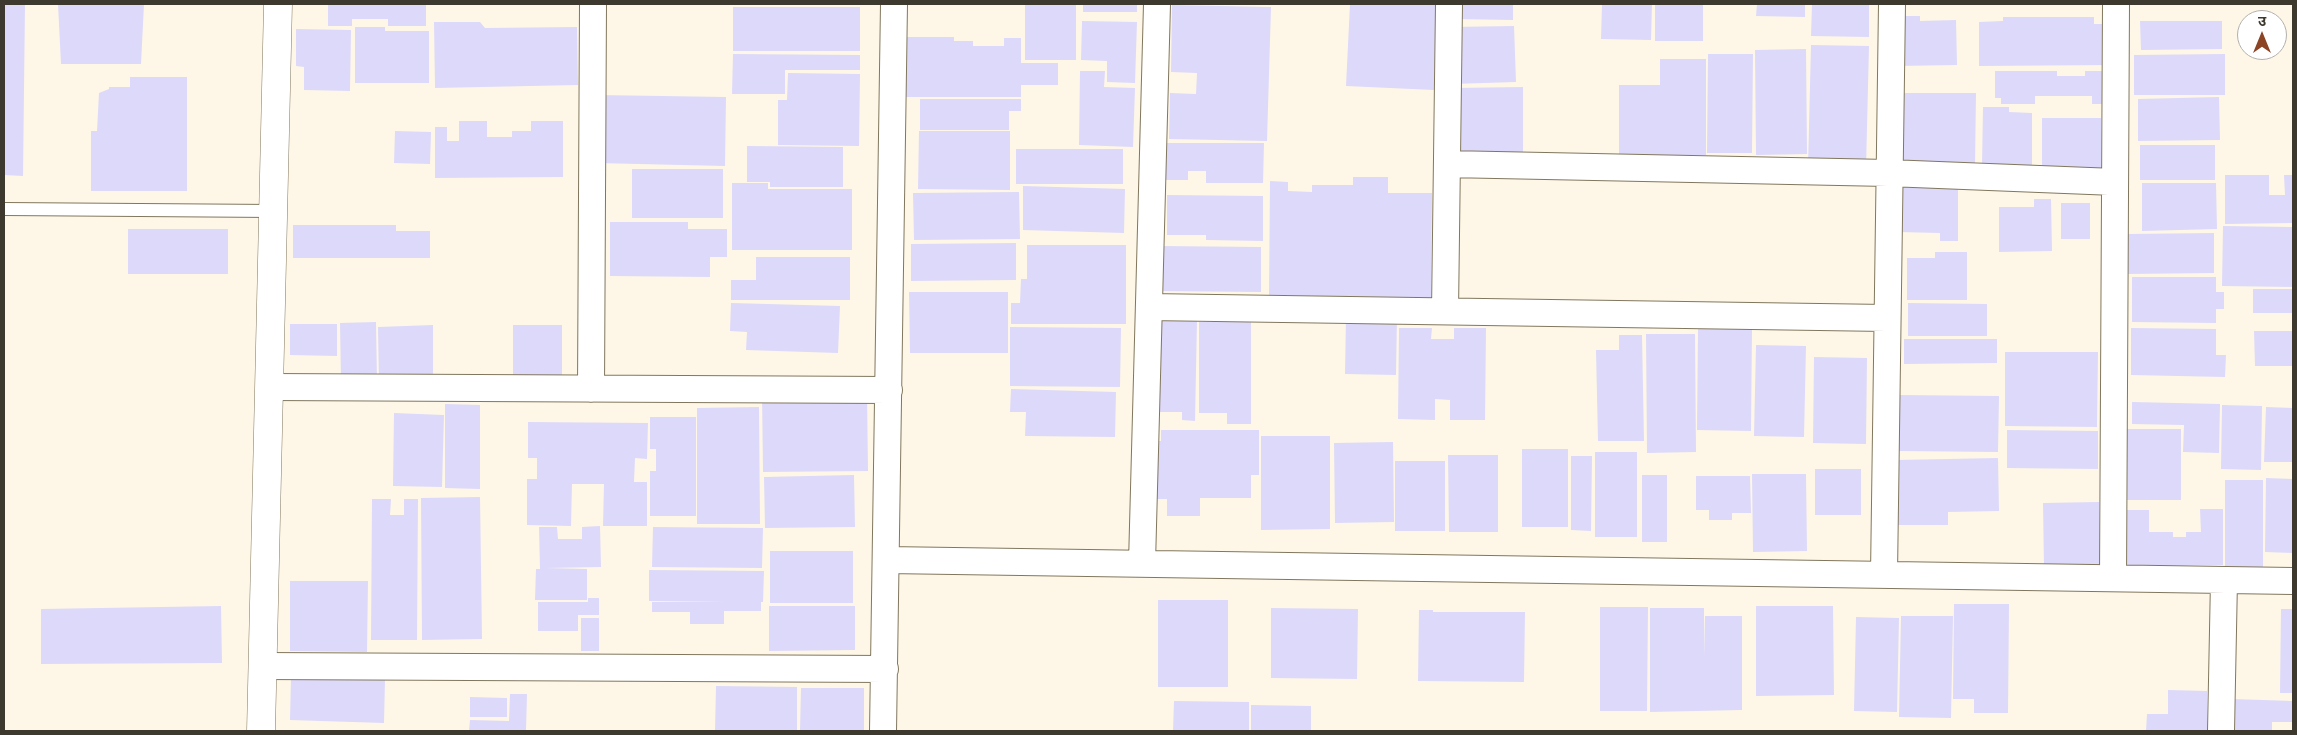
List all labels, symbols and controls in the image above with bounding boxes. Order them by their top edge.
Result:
north arrow [2237,10,2287,60]
text: उ [2258,12,2266,30]

